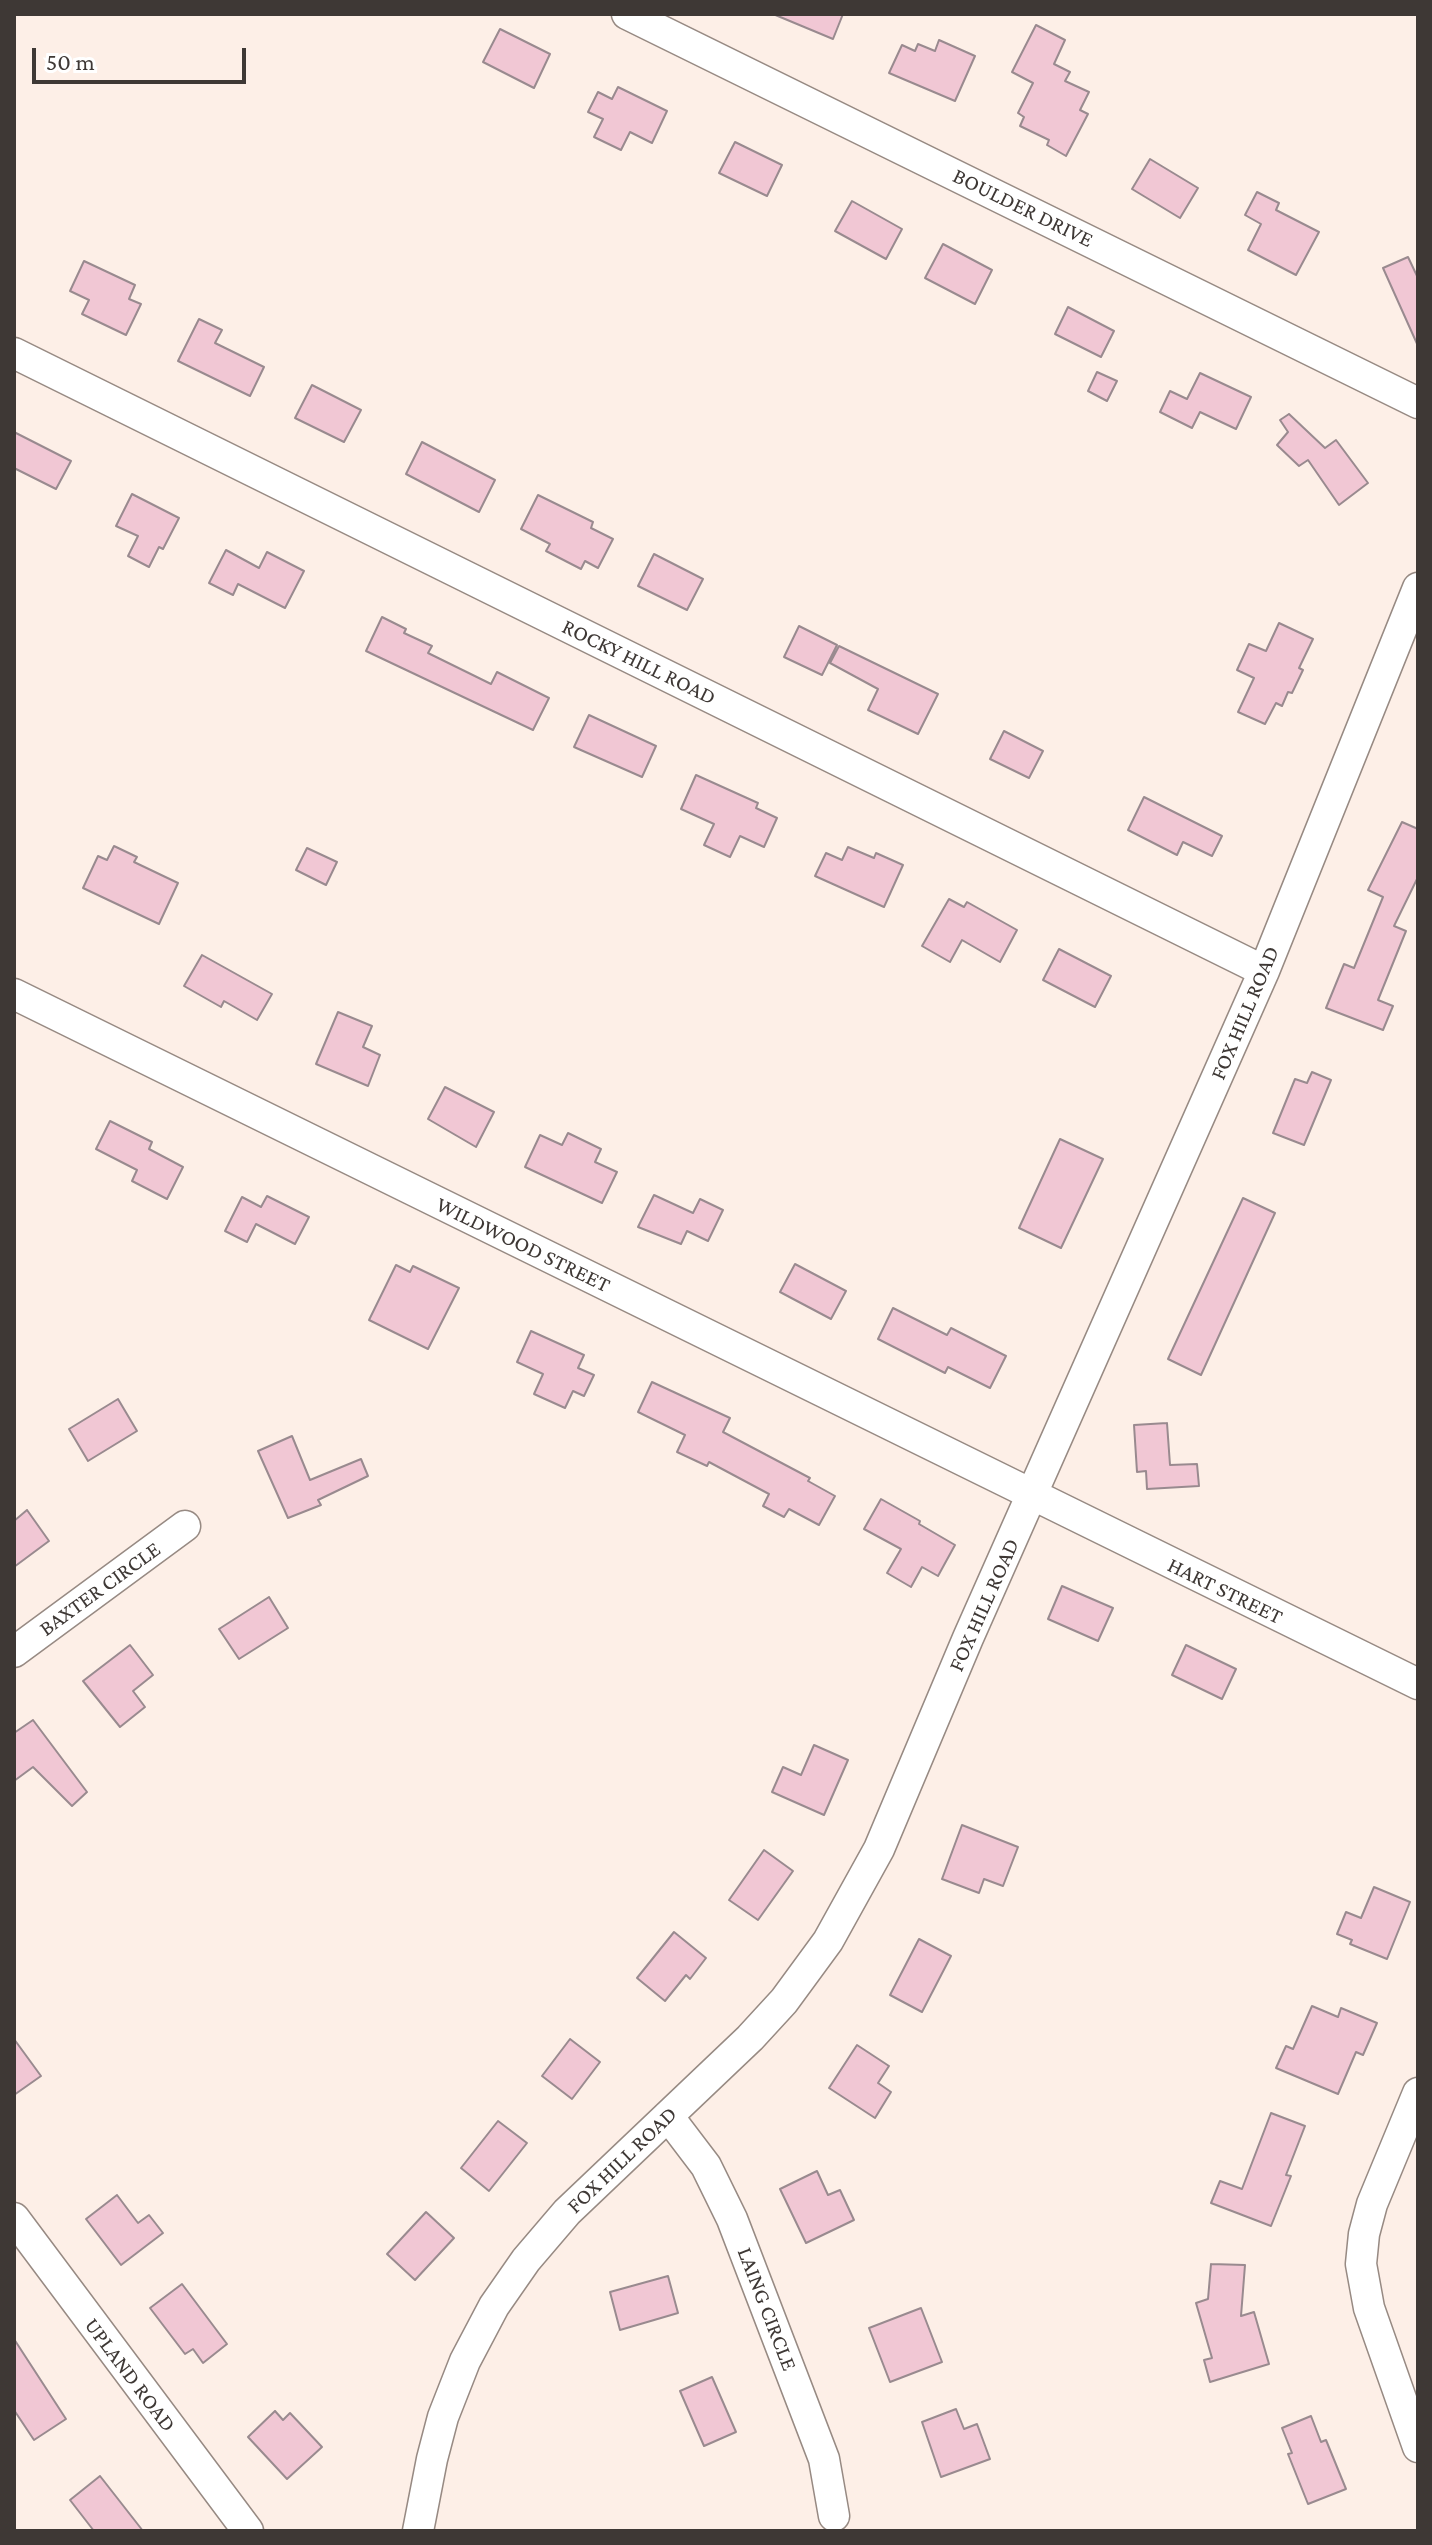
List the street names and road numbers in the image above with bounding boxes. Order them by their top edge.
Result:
street label: BOULDER DRIVE [948,163,1098,253]
street label: ROCKY HILL ROAD [558,613,720,711]
street label: FOX HILL ROAD [1205,942,1285,1084]
street label: WILDWOOD STREET [432,1191,614,1299]
street label: FOX HILL ROAD [943,1534,1025,1676]
street label: BAXTER CIRCLE [34,1536,166,1642]
street label: HART STREET [1163,1552,1287,1630]
street label: FOX HILL ROAD [561,2101,683,2219]
street label: LAING CIRCLE [731,2244,803,2374]
street label: UPLAND ROAD [79,2313,181,2437]

